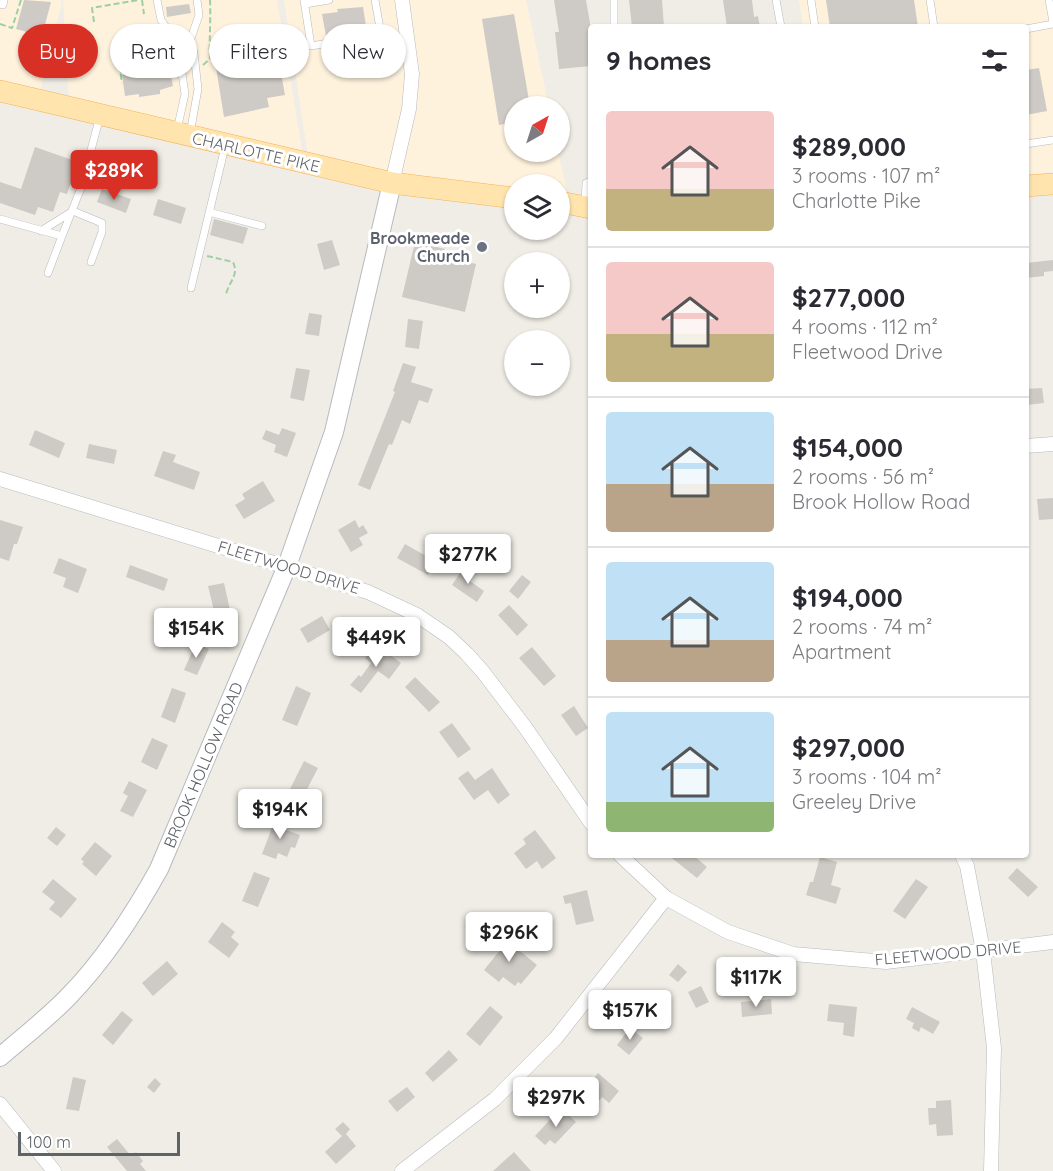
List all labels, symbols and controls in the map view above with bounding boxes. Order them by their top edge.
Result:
chip: Buy [18,24,98,78]
chip: Rent [110,24,197,78]
chip: Filters [209,24,309,78]
chip: New [321,24,406,78]
text: 9 homes [606,44,711,77]
icon: filters [978,44,1011,77]
north arrow [504,96,570,162]
map controls [504,96,570,396]
street label: CHARLOTTE PIKE [190,128,322,176]
text: $289,000 [792,130,906,163]
icon: home [654,135,726,207]
pin: $289K [72,150,156,201]
text: $289K [85,157,143,182]
text: 3 rooms · 107 m² [792,163,940,188]
button: layers [504,174,570,240]
text: Charlotte Pike [792,188,921,213]
place label: Brookmeade Church [370,228,470,266]
marker: Brookmeade Church [475,240,489,254]
button: + [504,252,570,318]
text: $277,000 [792,281,905,314]
icon: home [654,286,726,358]
text: 4 rooms · 112 m² [792,314,938,339]
button: − [504,330,570,396]
text: Fleetwood Drive [792,339,943,364]
text: $154,000 [792,431,903,464]
icon: home [654,436,726,508]
text: 2 rooms · 56 m² [792,464,934,489]
text: Brook Hollow Road [792,489,970,514]
pin: $277K [426,534,510,585]
street label: FLEETWOOD DRIVE [216,536,362,598]
text: $277K [439,541,497,566]
text: $194,000 [792,581,903,614]
icon: home [654,586,726,658]
pin: $154K [154,608,238,659]
text: 2 rooms · 74 m² [792,614,932,639]
text: $154K [168,615,224,640]
pin: $449K [334,617,418,668]
text: $449K [346,624,406,649]
text: Apartment [792,639,892,664]
street label: BROOK HOLLOW ROAD [159,679,247,851]
text: $297,000 [792,731,905,764]
icon: home [654,736,726,808]
text: 3 rooms · 104 m² [792,764,942,789]
pin: $194K [238,789,322,840]
text: Greeley Drive [792,789,916,814]
text: $194K [252,796,308,821]
pin: $296K [467,912,551,963]
text: $296K [480,919,538,944]
street label: FLEETWOOD DRIVE [874,937,1022,969]
pin: $117K [714,957,798,1008]
text: $117K [730,964,782,989]
pin: $157K [588,990,672,1041]
text: $157K [602,997,658,1022]
pin: $297K [514,1077,598,1128]
text: $297K [527,1084,585,1109]
scale bar [18,1129,180,1156]
text: 100 m [27,1132,71,1152]

